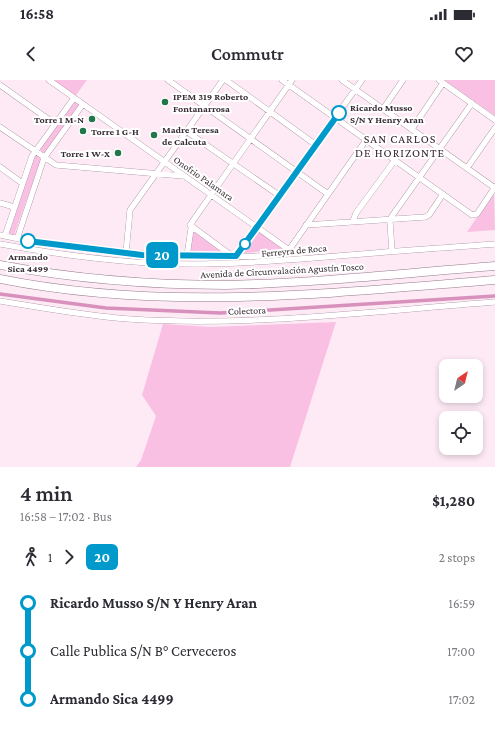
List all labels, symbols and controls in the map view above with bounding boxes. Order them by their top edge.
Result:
text: 16:58 [20,6,54,22]
icon: back [20,43,42,65]
icon: heart [453,43,475,65]
text: Commutr [211,44,284,64]
place label: IPEM 319 Roberto Fontanarrosa [173,91,248,114]
marker: IPEM 319 Roberto Fontanarrosa [160,97,170,107]
place label: Ricardo Musso S/N Y Henry Aran [350,102,424,125]
marker: Ricardo Musso S/N Y Henry Aran [331,105,347,121]
place label: Torre 1 M-N [34,114,84,125]
marker: Torre 1 M-N [87,114,97,124]
place label: Madre Teresa de Calcuta [162,124,219,147]
marker: Torre 1 G-H [78,126,88,136]
place label: Torre 1 G-H [91,126,139,137]
marker: Madre Teresa de Calcuta [149,130,159,140]
district label: SAN CARLOS DE HORIZONTE [355,132,445,160]
place label: Torre 1 W-X [60,148,110,159]
marker: Torre 1 W-X [113,148,123,158]
street label: Onofrio Palamara [172,154,236,203]
marker: Armando Sica 4499 [20,233,36,249]
unlabelled marker [239,238,251,250]
line badge: 20 [144,242,180,268]
street label: Ferreyra de Roca [261,242,328,259]
text: 20 [154,247,170,263]
place label: Armando Sica 4499 [7,251,48,274]
street label: Avenida de Circunvalación Agustín Tosco [200,261,364,280]
street label: Colectora [228,304,267,317]
north arrow [439,359,483,403]
map controls [439,359,483,455]
button: locate [439,411,483,455]
text: 4 min [20,481,73,506]
text: $1,280 [432,493,475,509]
text: 16:58 – 17:02 · Bus [20,509,112,524]
icon: walk [20,546,42,568]
icon: forward [58,546,80,568]
text: 20 [94,549,110,565]
text: 1 [48,550,52,565]
text: 2 stops [439,550,475,565]
text: Ricardo Musso S/N Y Henry Aran [50,595,257,611]
text: 16:59 [449,596,475,611]
text: Calle Publica S/N B° Cerveceros [50,643,236,659]
text: 17:00 [447,644,475,659]
text: Armando Sica 4499 [50,691,174,707]
text: 17:02 [448,692,475,707]

